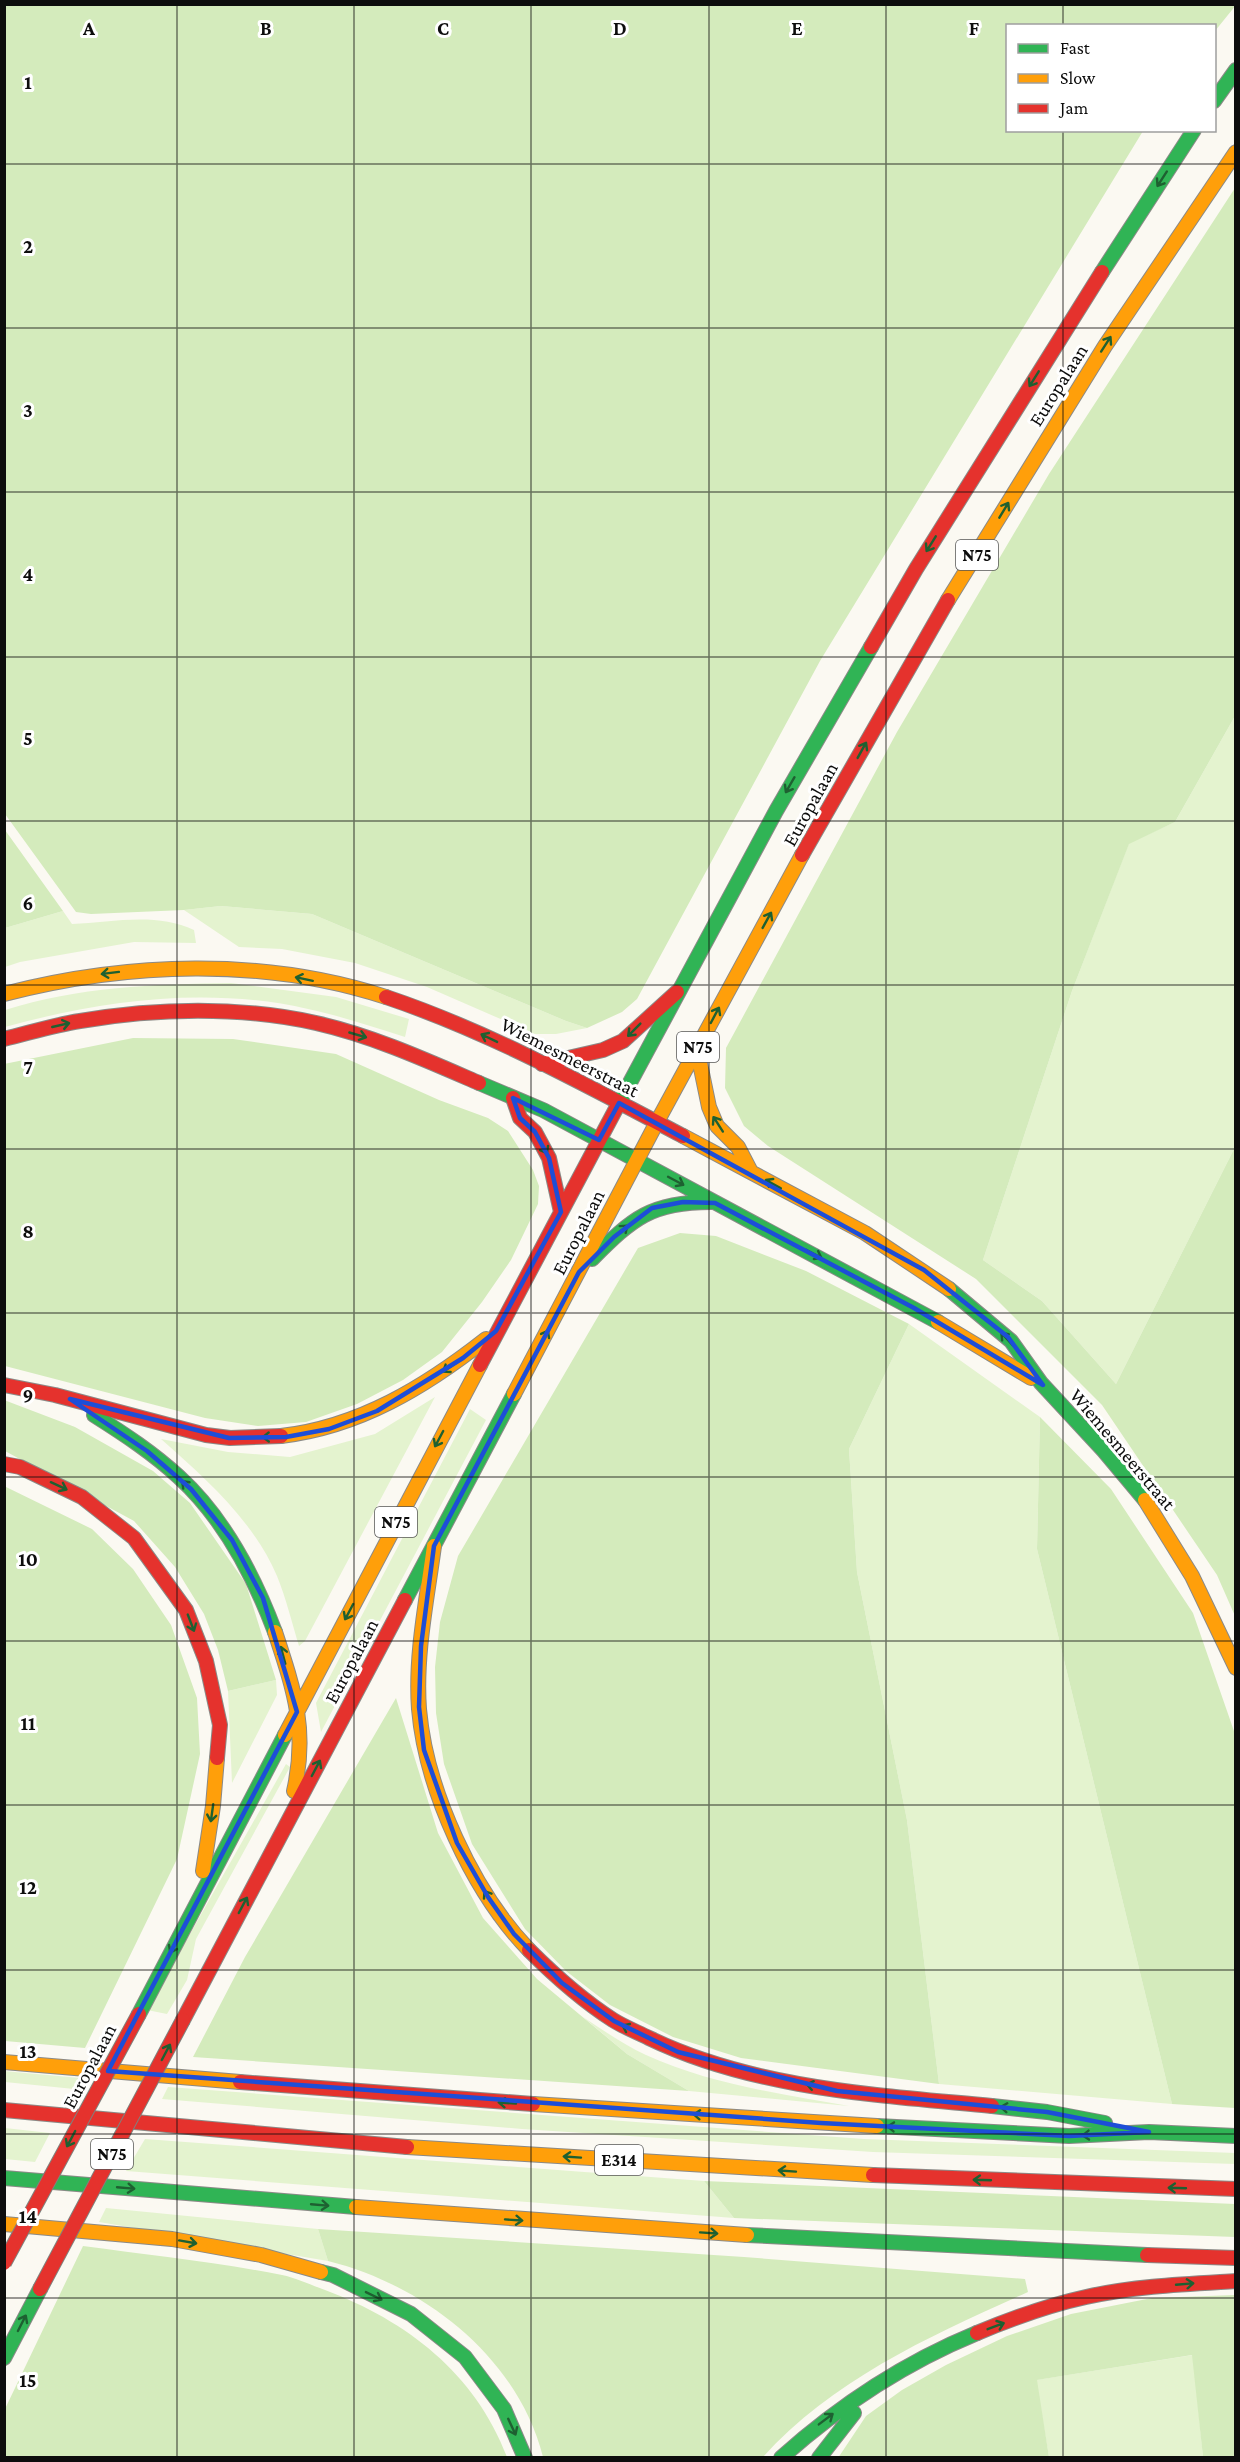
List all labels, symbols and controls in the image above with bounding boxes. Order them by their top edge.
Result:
text: A [82,17,96,39]
text: B [260,17,272,39]
text: C [437,17,449,39]
text: D [613,17,627,39]
text: E [791,17,803,39]
text: F [969,17,980,39]
legend [1006,24,1216,132]
text: Fast [1060,38,1091,58]
text: Slow [1060,68,1096,88]
text: 1 [24,71,32,93]
text: Jam [1058,98,1089,118]
one-way arrow [1156,170,1168,187]
text: 2 [23,235,33,257]
one-way arrow [1100,335,1113,352]
street label: Europalaan [1024,340,1093,430]
one-way arrow [1028,370,1040,387]
text: 3 [23,399,33,421]
one-way arrow [999,502,1011,519]
one-way arrow [925,536,938,553]
road number: N75 [956,540,998,570]
text: 4 [23,563,34,585]
text: 5 [23,727,33,749]
one-way arrow [856,742,868,759]
street label: Europalaan [778,758,843,850]
one-way arrow [784,776,796,793]
text: 6 [23,892,33,914]
one-way arrow [761,912,773,929]
one-way arrow [101,968,121,979]
one-way arrow [295,973,315,984]
one-way arrow [709,1006,721,1024]
street label: Wiemesmeerstraat [497,1013,643,1101]
one-way arrow [51,1019,70,1030]
one-way arrow [627,1022,642,1037]
one-way arrow [348,1030,367,1041]
one-way arrow [481,1031,499,1043]
road number: N75 [677,1032,719,1062]
text: 7 [23,1056,33,1078]
one-way arrow [712,1117,724,1133]
one-way arrow [538,1137,549,1155]
one-way arrow [667,1176,685,1187]
one-way arrow [765,1178,782,1190]
street label: Europalaan [547,1186,610,1279]
text: 8 [22,1220,34,1242]
one-way arrow [613,1224,628,1238]
one-way arrow [804,1249,822,1260]
one-way arrow [538,1330,550,1347]
one-way arrow [1000,1331,1014,1346]
one-way arrow [441,1361,458,1374]
text: 9 [23,1384,33,1406]
street label: Wiemesmeerstraat [1066,1384,1180,1514]
one-way arrow [433,1430,445,1448]
one-way arrow [261,1431,281,1443]
one-way arrow [49,1480,67,1492]
one-way arrow [181,1480,196,1495]
road number: N75 [375,1507,417,1537]
text: 10 [18,1548,38,1570]
one-way arrow [343,1603,355,1620]
one-way arrow [186,1613,197,1632]
street label: Europalaan [320,1615,383,1707]
one-way arrow [277,1646,289,1665]
text: 11 [21,1712,36,1734]
one-way arrow [311,1760,322,1778]
one-way arrow [207,1803,218,1823]
text: 12 [19,1876,37,1898]
one-way arrow [483,1890,495,1907]
one-way arrow [238,1896,250,1914]
one-way arrow [167,1935,179,1953]
street label: Europalaan [58,2020,121,2112]
one-way arrow [622,2022,640,2034]
text: 13 [19,2040,37,2062]
one-way arrow [161,2043,172,2061]
one-way arrow [806,2080,826,2091]
one-way arrow [498,2097,518,2108]
one-way arrow [1000,2102,1020,2113]
one-way arrow [692,2109,712,2120]
one-way arrow [887,2121,907,2132]
one-way arrow [65,2130,77,2147]
one-way arrow [1082,2130,1102,2141]
road number: N75 [91,2139,133,2169]
road number: E314 [595,2145,643,2175]
one-way arrow [562,2151,582,2162]
one-way arrow [778,2165,798,2176]
one-way arrow [973,2175,993,2186]
one-way arrow [1168,2182,1188,2193]
one-way arrow [115,2183,135,2194]
one-way arrow [309,2200,329,2211]
text: 14 [19,2205,37,2227]
one-way arrow [504,2214,524,2225]
one-way arrow [698,2228,718,2239]
one-way arrow [178,2237,197,2248]
one-way arrow [1175,2278,1195,2289]
one-way arrow [365,2290,383,2302]
one-way arrow [17,2315,28,2333]
one-way arrow [986,2319,1005,2330]
text: 15 [19,2369,37,2391]
one-way arrow [817,2413,833,2426]
one-way arrow [507,2417,519,2435]

